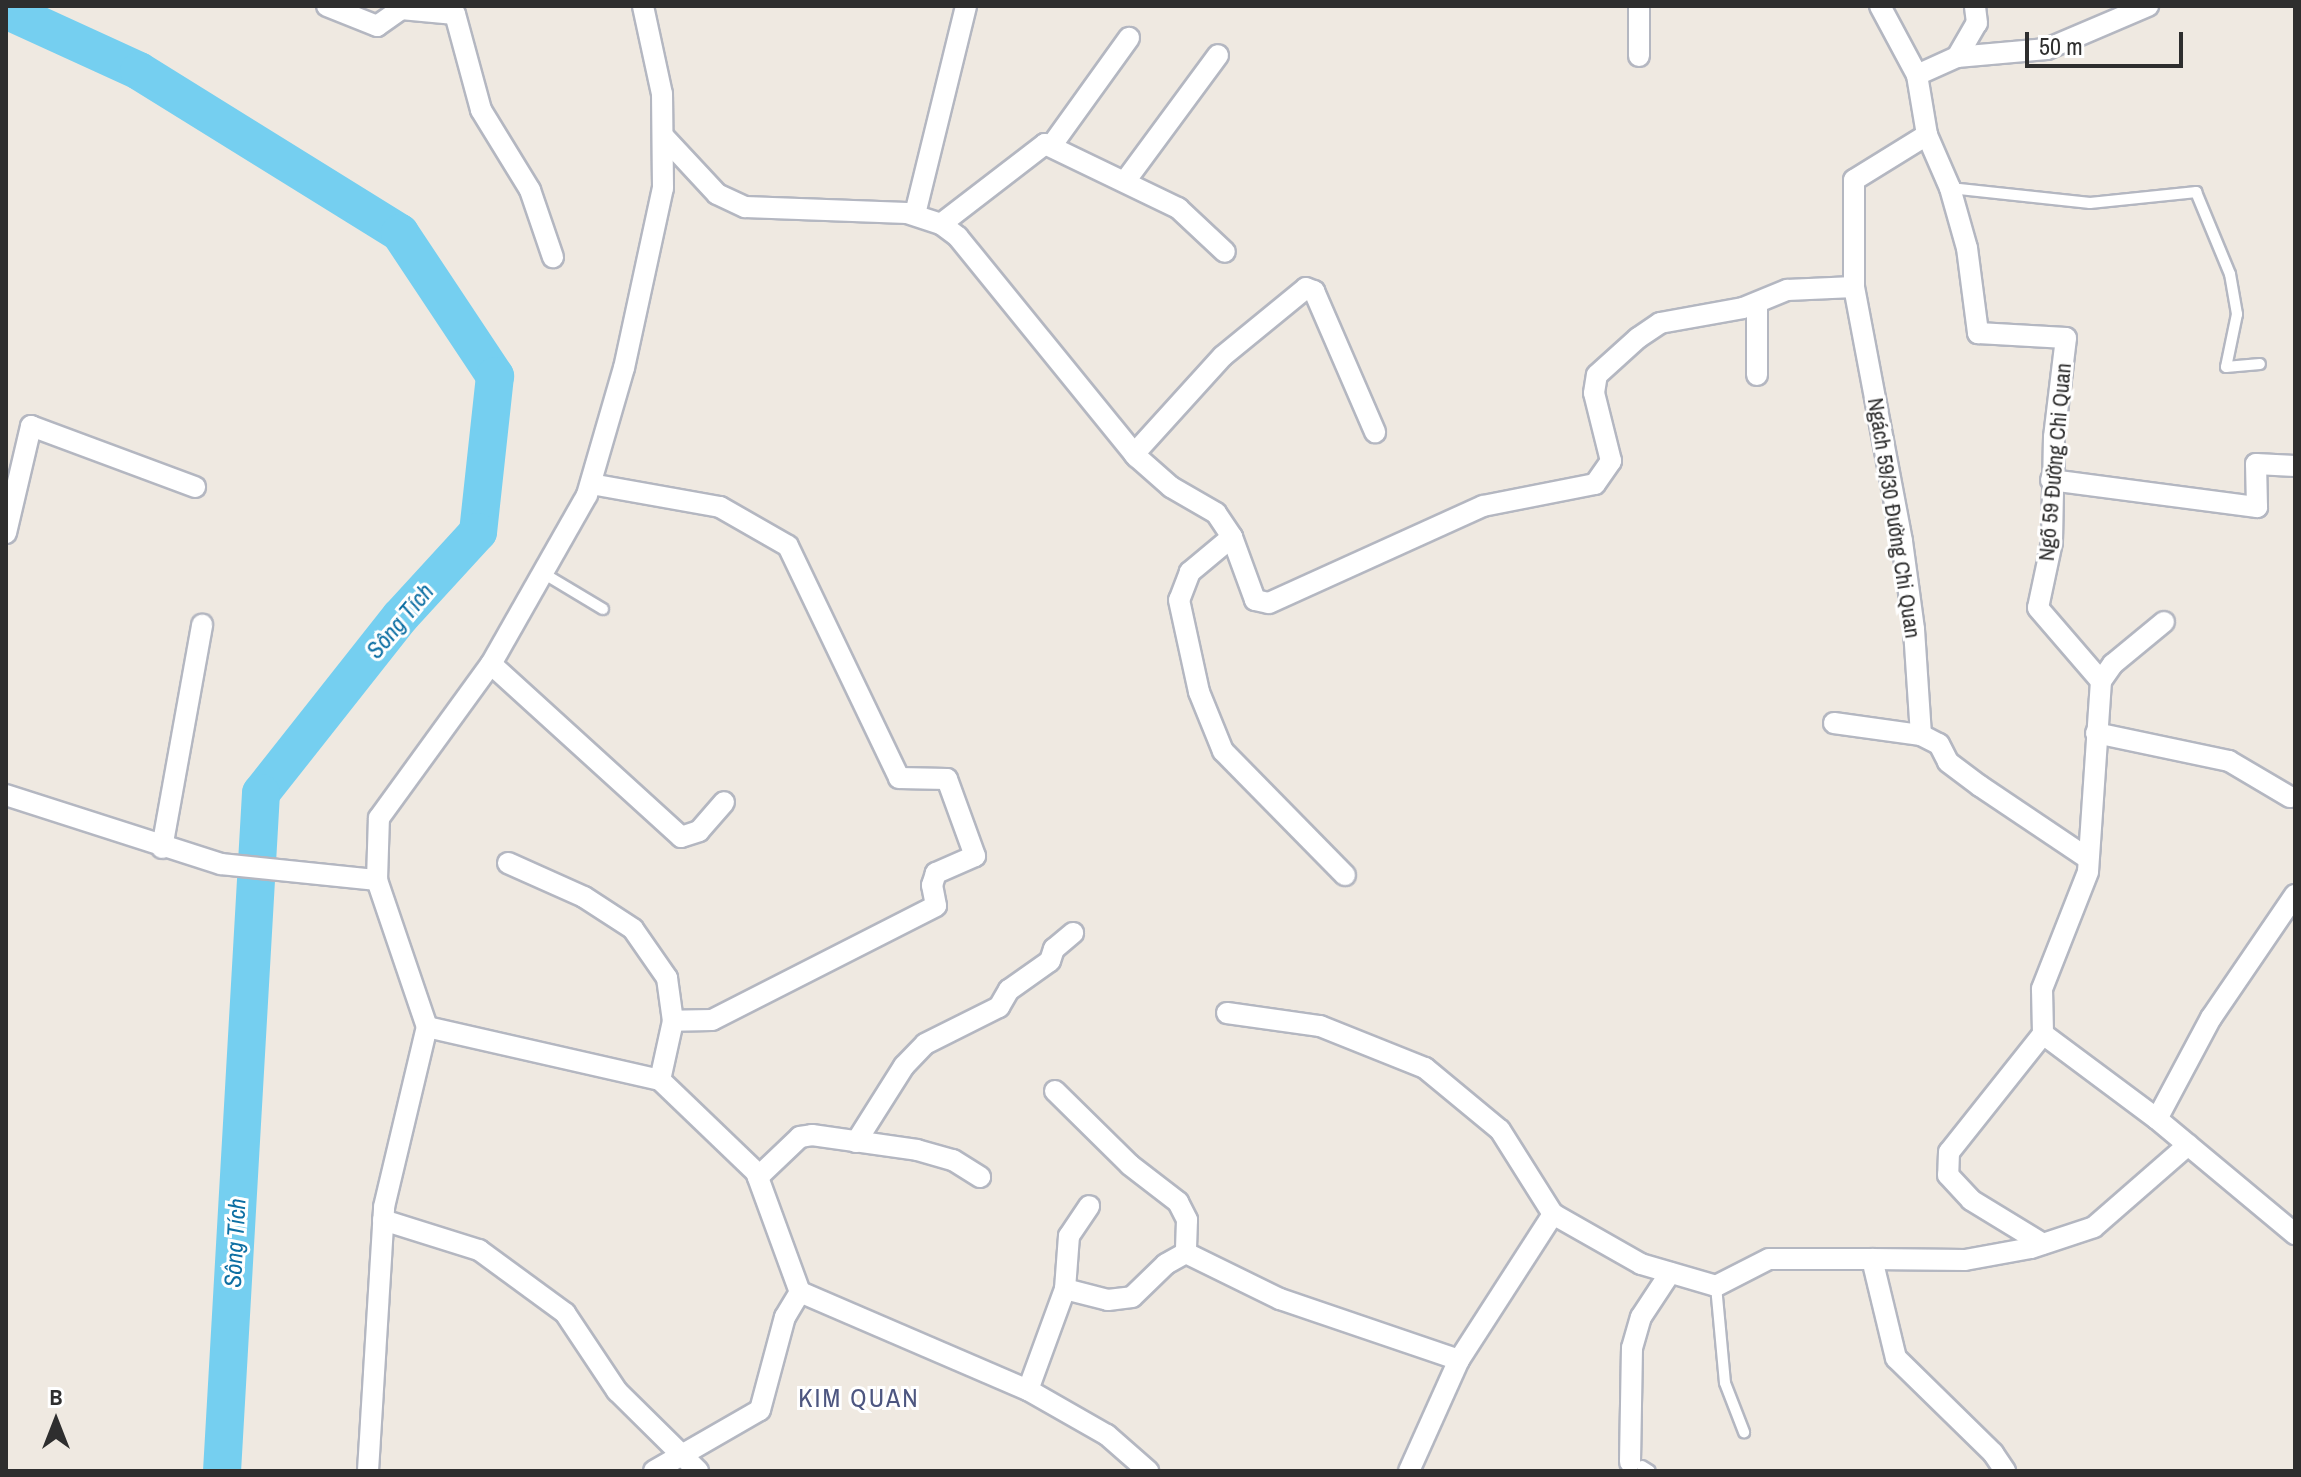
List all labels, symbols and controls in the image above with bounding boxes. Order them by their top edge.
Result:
scale bar [2029,16,2187,66]
text: 50 m [2039,30,2083,62]
street label: Ngõ 59 Đường Chi Quan [2033,362,2077,562]
street label: Ngách 59/30 Đường Chi Quan [1862,396,1926,640]
water label: Sông Tích [360,577,440,665]
water label: Sông Tích [218,1197,252,1289]
north arrow [16,1381,96,1461]
text: B [49,1382,63,1412]
district label: KIM QUAN [798,1382,920,1414]

